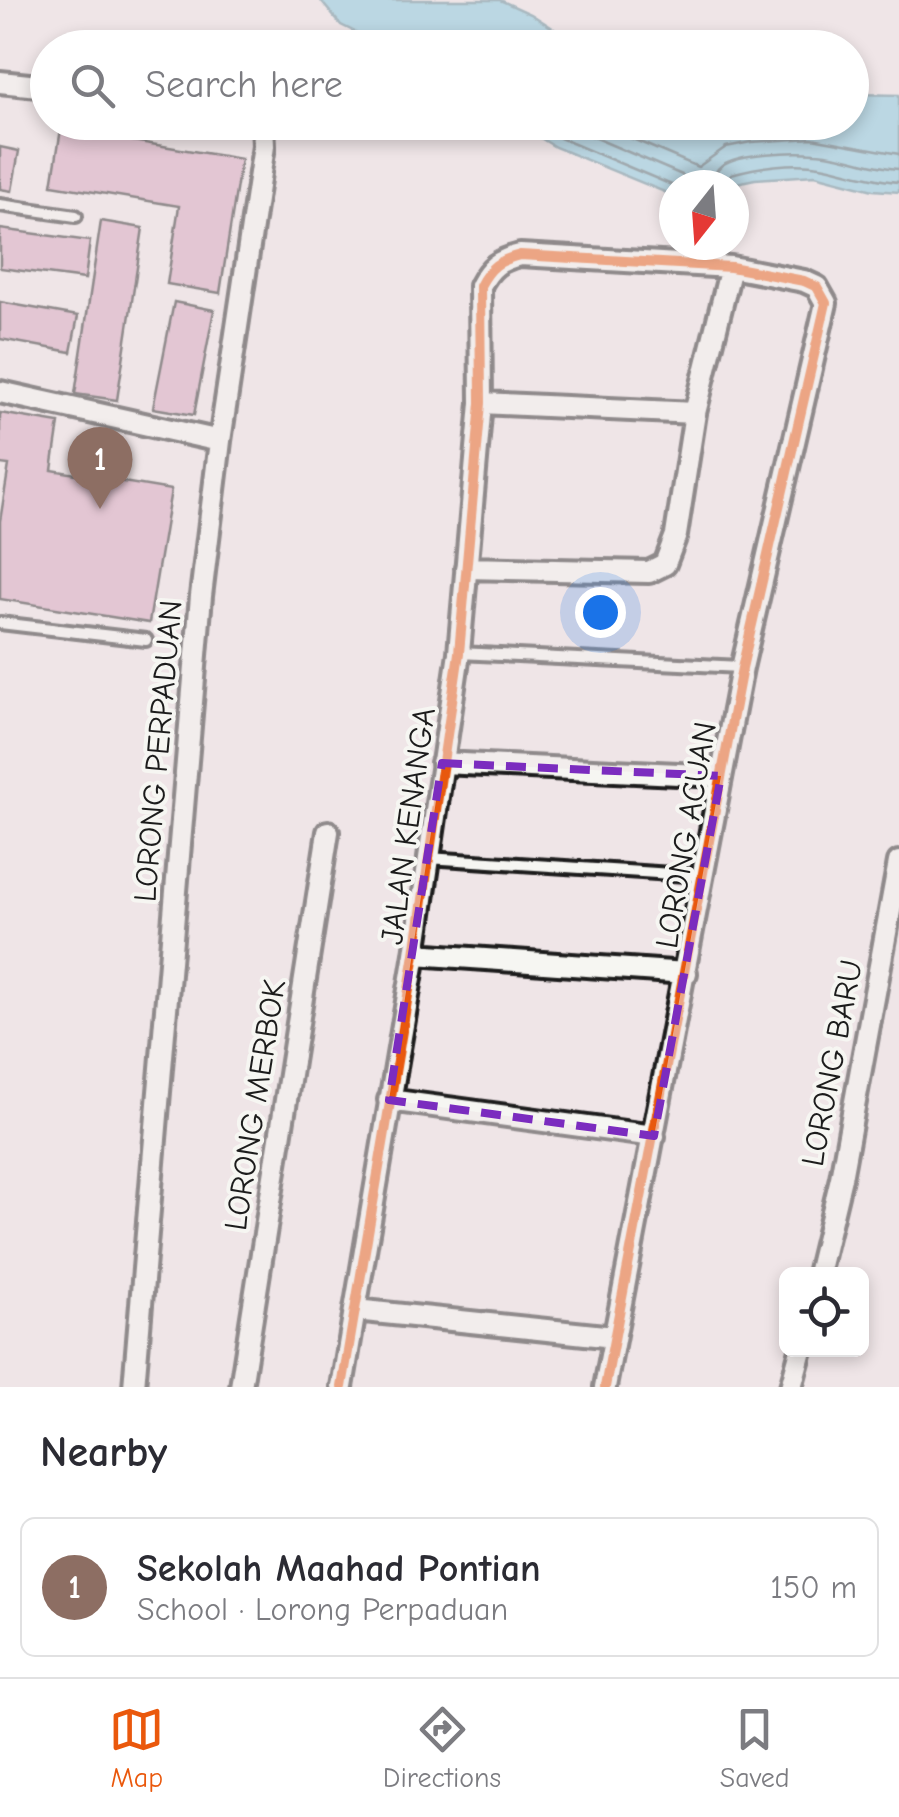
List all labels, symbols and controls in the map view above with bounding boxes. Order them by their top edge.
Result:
search box [30,30,869,140]
icon: search [65,58,120,113]
text: Search here [145,63,343,107]
north arrow [659,170,749,260]
pin: 1 [68,426,132,509]
your location [575,587,626,638]
street label: LORONG PERPADUAN [126,599,190,903]
street label: JALAN KENANGA [373,705,443,947]
street label: LORONG ACUAN [648,719,724,951]
street label: LORONG BARU [794,957,870,1169]
street label: LORONG MERBOK [217,977,293,1233]
map controls [779,1267,869,1357]
button: locate [779,1267,869,1357]
text: Nearby [40,1428,167,1477]
text: Sekolah Maahad Pontian [137,1547,541,1591]
text: 1 [68,1569,81,1606]
text: 150 m [770,1569,857,1606]
text: School · Lorong Perpaduan [137,1591,508,1628]
tab: Map [109,1702,164,1794]
tab: Directions [383,1702,501,1794]
tab: Saved [720,1702,790,1794]

